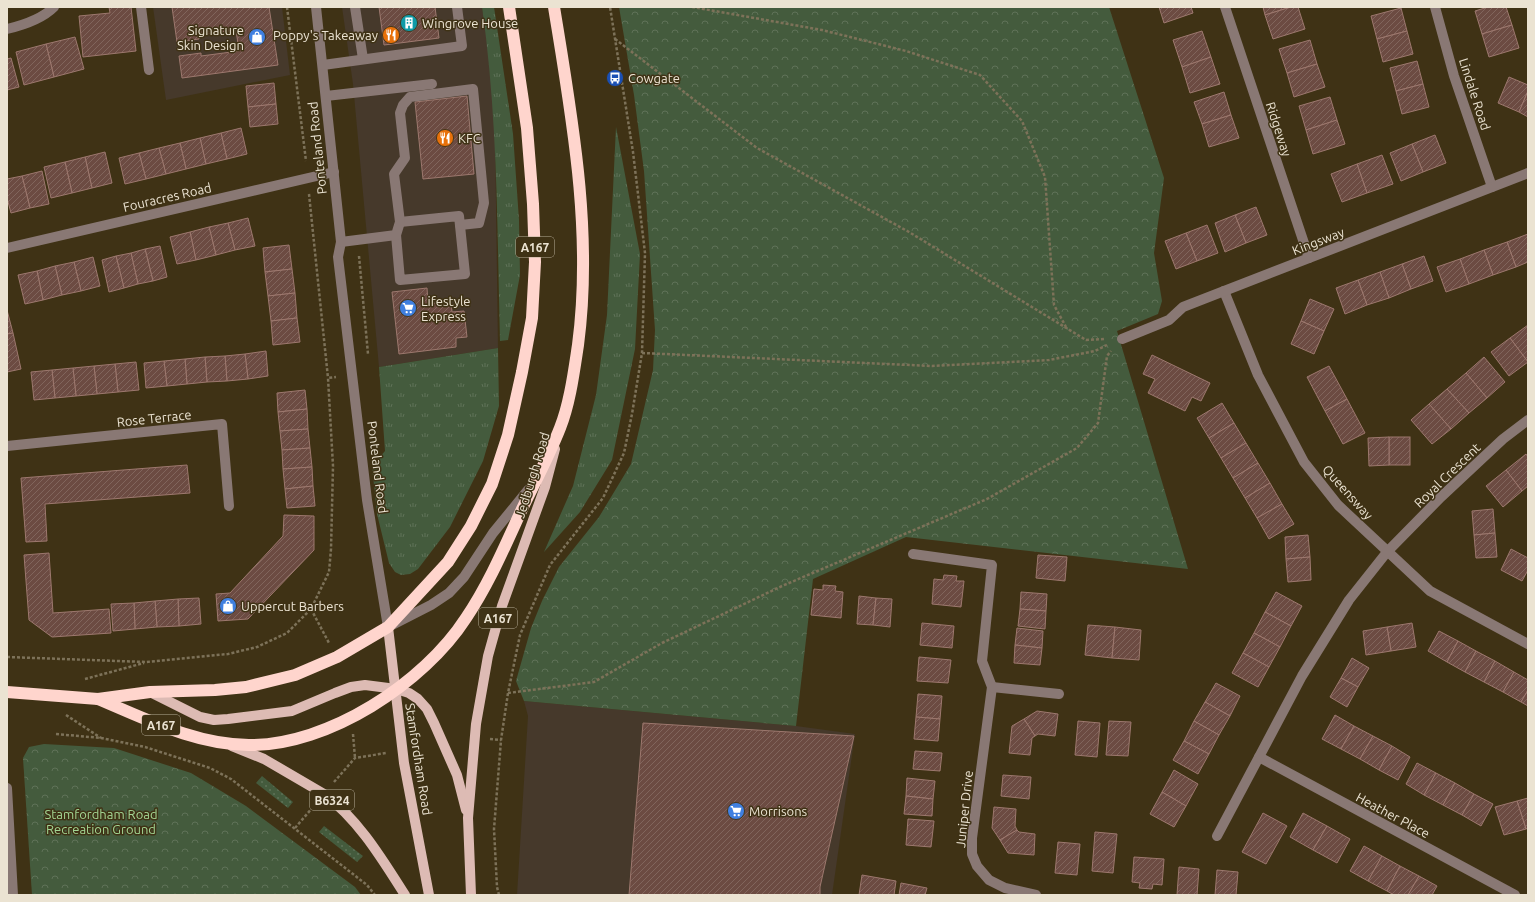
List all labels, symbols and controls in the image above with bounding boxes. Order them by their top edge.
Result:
building icon: Wingrove House [399,13,419,33]
place label: Wingrove House [422,16,518,30]
place label: Signature Skin Design [177,23,244,52]
restaurant icon: Poppy's Takeaway [381,25,401,45]
shop icon: Signature Skin Design [247,27,267,47]
place label: Poppy's Takeaway [273,28,378,42]
street label: Lindale Road [1457,56,1493,132]
bus stop icon: Cowgate [605,68,625,88]
place label: Cowgate [628,71,680,85]
street label: Ridgeway [1264,100,1294,158]
street label: Ponteland Road [305,101,329,195]
restaurant icon: KFC [435,128,455,148]
place label: KFC [458,131,481,145]
street label: Fouracres Road [121,180,213,214]
street label: Kingsway [1290,225,1346,257]
road number: A167 [516,237,554,257]
place label: Lifestyle Express [421,294,471,323]
supermarket icon: Lifestyle Express [398,298,418,318]
street label: Rose Terrace [116,407,192,429]
street label: Ponteland Road [365,420,391,514]
street label: Jedburgh Road [512,430,552,520]
street label: Royal Crescent [1411,440,1483,510]
street label: Queensway [1319,462,1376,523]
shop icon: Uppercut Barbers [218,596,238,616]
place label: Uppercut Barbers [241,599,344,613]
road number: A167 [479,608,517,628]
street label: Stamfordham Road [403,702,435,816]
road number: A167 [142,715,180,735]
street label: Juniper Drive [953,770,975,848]
road number: B6324 [310,790,354,810]
street label: Heather Place [1354,790,1432,840]
supermarket icon: Morrisons [726,801,746,821]
place label: Morrisons [749,804,808,818]
park label: Stamfordham Road Recreation Ground [44,807,158,836]

